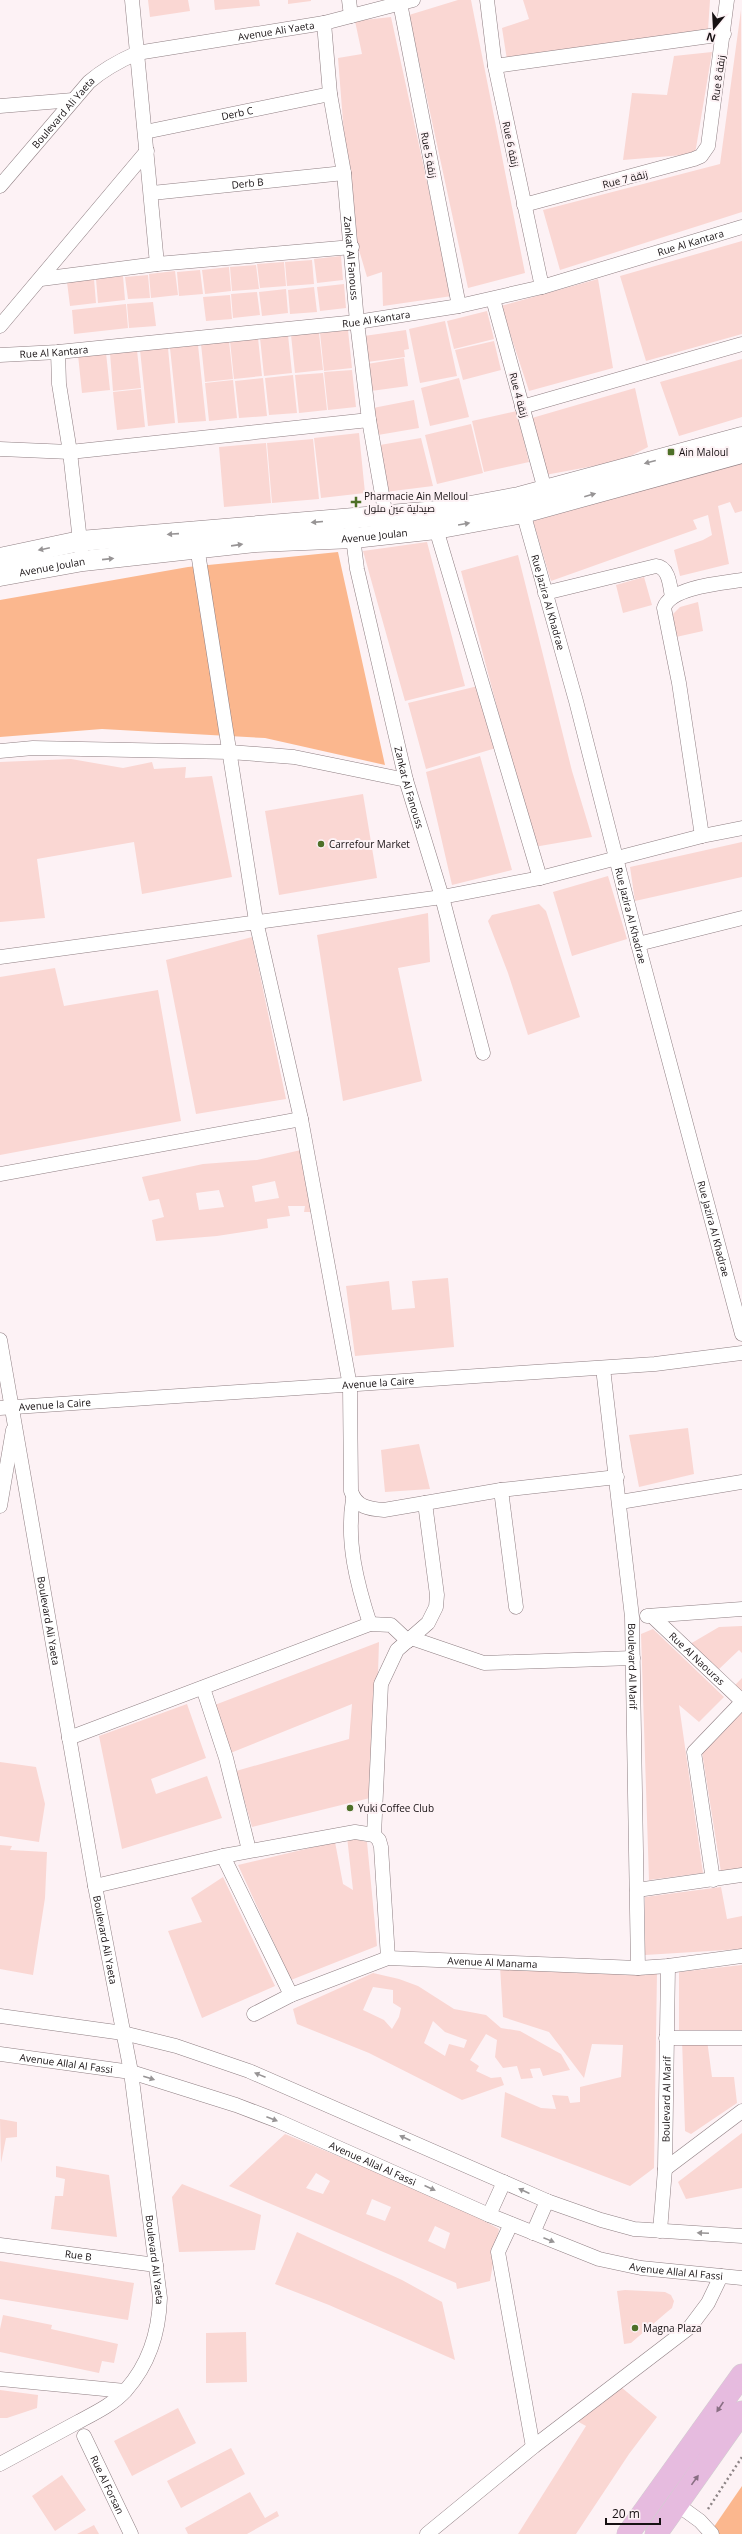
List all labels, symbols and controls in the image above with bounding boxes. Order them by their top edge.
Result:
north arrow [694,8,734,48]
street label: Avenue Ali Yaeta [237,18,315,44]
text: N [704,29,717,47]
street label: Rue 8 زنقة [708,54,728,102]
street label: Boulevard Ali Yaeta [28,73,97,151]
street label: Derb C [220,103,254,123]
street label: Rue 6 زنقة [499,120,523,168]
street label: Rue 5 زنقة [418,131,440,179]
street label: Rue 7 زنقة [601,167,649,191]
street label: Derb B [231,174,264,192]
street label: Zankat Al Fanouss [341,216,362,301]
street label: Rue Al Kantara [656,226,725,259]
street label: Rue Al Kantara [341,307,411,330]
street label: Rue Al Kantara [19,342,89,361]
street label: Rue 4 زنقة [506,371,532,419]
place label: Ain Maloul [679,445,728,459]
marker: Ain Maloul [666,447,676,457]
one-way arrow [644,459,656,465]
place label: Pharmacie Ain Melloul صيدلية عين ملول [364,489,468,515]
one-way arrow [584,492,596,498]
marker: Pharmacie Ain Melloul صيدلية عين ملول [351,497,361,507]
one-way arrow [311,519,323,525]
one-way arrow [458,521,470,527]
street label: Avenue Joulan [341,525,408,546]
one-way arrow [167,530,179,537]
one-way arrow [231,542,243,548]
one-way arrow [38,546,50,552]
street label: Rue Jazira Al Khadrae [528,553,569,652]
street label: Avenue Joulan [18,554,86,579]
one-way arrow [102,556,114,562]
street label: Zankat Al Fanouss [391,745,428,830]
place label: Carrefour Market [329,837,410,851]
marker: Carrefour Market [316,839,326,849]
street label: Rue Jazira Al Khadrae [612,866,650,966]
street label: Rue Jazira Al Khadrae [694,1179,734,1279]
street label: Avenue la Caire [342,1373,415,1392]
street label: Avenue la Caire [18,1395,92,1414]
street label: Boulevard Ali Yaeta [34,1575,63,1666]
street label: Boulevard Al Marif [625,1623,641,1710]
street label: Rue Al Naouras [666,1629,728,1688]
place label: Yuki Coffee Club [358,1801,434,1815]
marker: Yuki Coffee Club [345,1803,355,1813]
street label: Boulevard Ali Yaeta [90,1894,121,1985]
street label: Avenue Al Manama [447,1953,538,1971]
street label: Avenue Allal Al Fassi [19,2050,114,2076]
street label: Boulevard Al Marif [658,2055,674,2142]
one-way arrow [255,2072,266,2078]
one-way arrow [143,2075,155,2081]
one-way arrow [267,2116,279,2122]
one-way arrow [399,2135,411,2141]
street label: Avenue Allal Al Fassi [327,2138,418,2189]
one-way arrow [424,2185,435,2191]
one-way arrow [518,2188,529,2194]
street label: Boulevard Ali Yaeta [142,2214,167,2305]
one-way arrow [697,2230,709,2237]
one-way arrow [543,2237,554,2243]
street label: Rue B [64,2246,93,2264]
street label: Avenue Allal Al Fassi [628,2259,724,2283]
place label: Magna Plaza [643,2321,702,2335]
marker: Magna Plaza [630,2323,640,2333]
one-way arrow [717,2401,724,2413]
street label: Rue Al Forsan [87,2453,127,2516]
one-way arrow [691,2474,700,2485]
scale bar [606,2500,660,2526]
text: 20 m [612,2505,640,2522]

